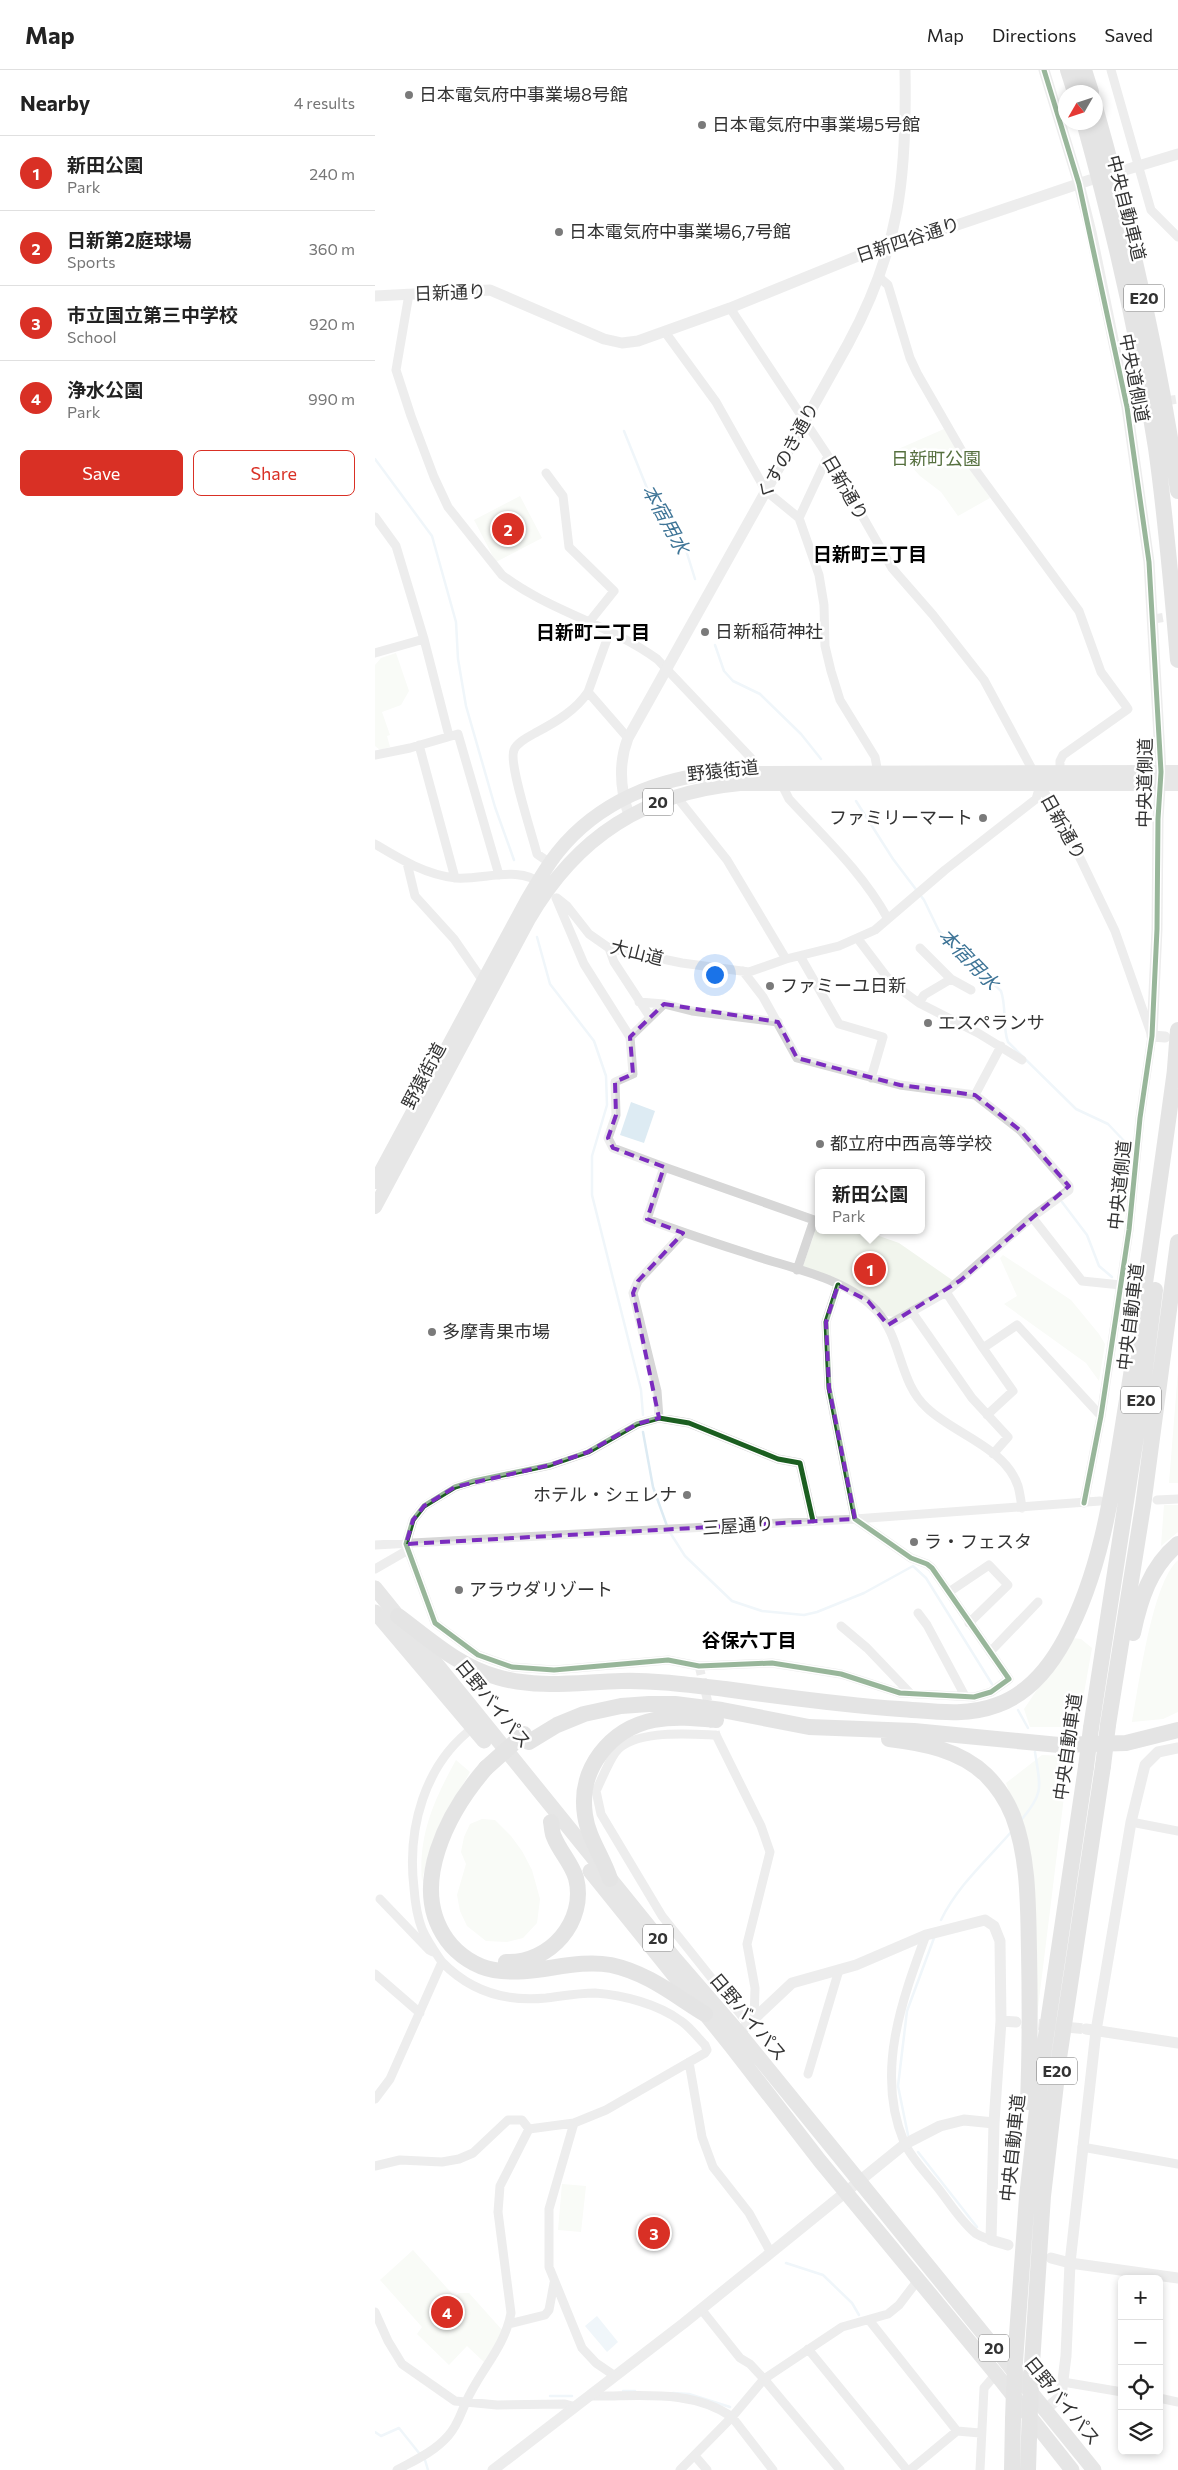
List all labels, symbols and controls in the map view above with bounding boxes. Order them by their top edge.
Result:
text: Map [25,20,75,49]
text: Map [927,24,964,46]
text: Directions [992,24,1076,46]
text: Saved [1104,24,1153,46]
place label: 日本電気府中事業場8号館 [419,83,628,105]
north arrow [1058,85,1103,130]
marker: 日本電気府中事業場8号館 [403,89,415,101]
text: Nearby [20,90,90,115]
text: 4 results [294,93,355,112]
place label: 日本電気府中事業場5号館 [712,113,920,135]
marker: 日本電気府中事業場5号館 [696,119,708,131]
text: 新田公園 [67,153,143,176]
street label: 中央自動車道 [1103,153,1151,263]
text: 1 [32,164,40,183]
text: 240 m [309,164,355,183]
text: Park [67,177,100,196]
street label: 日新四谷通り [853,212,962,266]
place label: 日本電気府中事業場6,7号館 [569,220,791,242]
marker: 日本電気府中事業場6,7号館 [553,226,565,238]
text: 日新第2庭球場 [67,228,192,251]
text: 2 [31,239,41,258]
text: 360 m [309,239,355,258]
text: Sports [67,252,116,271]
street label: 日新通り [414,280,486,304]
road number: E20 [1124,284,1164,312]
text: 市立国立第三中学校 [67,303,238,326]
text: 3 [31,314,41,333]
text: 920 m [309,314,355,333]
text: School [67,327,117,346]
street label: 中央道側道 [1116,332,1154,424]
text: 浄水公園 [67,378,143,401]
text: 4 [31,389,41,408]
text: 990 m [308,389,355,408]
street label: くすのき通り [751,398,823,503]
text: Park [67,402,100,421]
park label: 日新町公園 [891,447,981,469]
button: Save [20,450,183,496]
button: Share [193,450,355,496]
street label: 日新通り [818,451,873,524]
water label: 本宿用水 [638,480,696,559]
pin: 2 [492,510,524,548]
district label: 日新町三丁目 [813,542,927,565]
district label: 日新町二丁目 [536,620,650,643]
place label: 日新稲荷神社 [715,620,823,642]
marker: 日新稲荷神社 [699,626,711,638]
street label: 中央道側道 [1132,738,1156,828]
street label: 野猿街道 [686,755,760,785]
road number: 20 [643,789,673,816]
street label: 日新通り [1037,790,1091,863]
place label: ファミリーマート [829,806,973,828]
marker: ファミリーマート [977,812,989,824]
water label: 本宿用水 [935,923,1005,995]
street label: 大山道 [608,935,666,969]
your location [702,962,728,988]
place label: ファミーユ日新 [780,974,906,996]
marker: ファミーユ日新 [764,980,776,992]
place label: エスペランサ [938,1011,1045,1033]
marker: エスペランサ [922,1017,934,1029]
street label: 野猿街道 [397,1039,450,1112]
place label: 都立府中西高等学校 [830,1132,992,1154]
marker: 都立府中西高等学校 [814,1138,826,1150]
street label: 中央道側道 [1103,1139,1135,1231]
popup [815,1169,925,1234]
text: 新田公園 [832,1182,908,1205]
text: Park [832,1206,865,1225]
pin: 1 [854,1250,886,1288]
street label: 中央自動車道 [1113,1262,1148,1372]
place label: 多摩青果市場 [442,1320,550,1342]
marker: 多摩青果市場 [426,1326,438,1338]
road number: E20 [1121,1386,1161,1414]
place label: ホテル・シェレナ [533,1483,677,1505]
marker: ホテル・シェレナ [681,1489,693,1501]
street label: 三屋通り [701,1512,775,1538]
place label: ラ・フェスタ [924,1530,1032,1552]
marker: ラ・フェスタ [908,1536,920,1548]
place label: アラウダリゾート [469,1578,613,1600]
marker: アラウダリゾート [453,1584,465,1596]
district label: 谷保六丁目 [701,1628,797,1651]
street label: 日野バイパス [451,1655,536,1752]
street label: 中央自動車道 [1049,1692,1085,1802]
road number: 20 [643,1925,673,1952]
street label: 日野バイパス [706,1968,792,2065]
road number: E20 [1037,2058,1077,2084]
street label: 中央自動車道 [995,2093,1029,2203]
pin: 3 [638,2214,670,2252]
map controls [1118,2275,1163,2455]
button: + [1118,2275,1163,2320]
pin: 4 [431,2293,463,2331]
button: − [1118,2320,1163,2365]
road number: 20 [979,2334,1009,2362]
street label: 日野バイパス [1020,2352,1105,2449]
button: locate [1118,2365,1163,2410]
button: layers [1118,2410,1163,2455]

